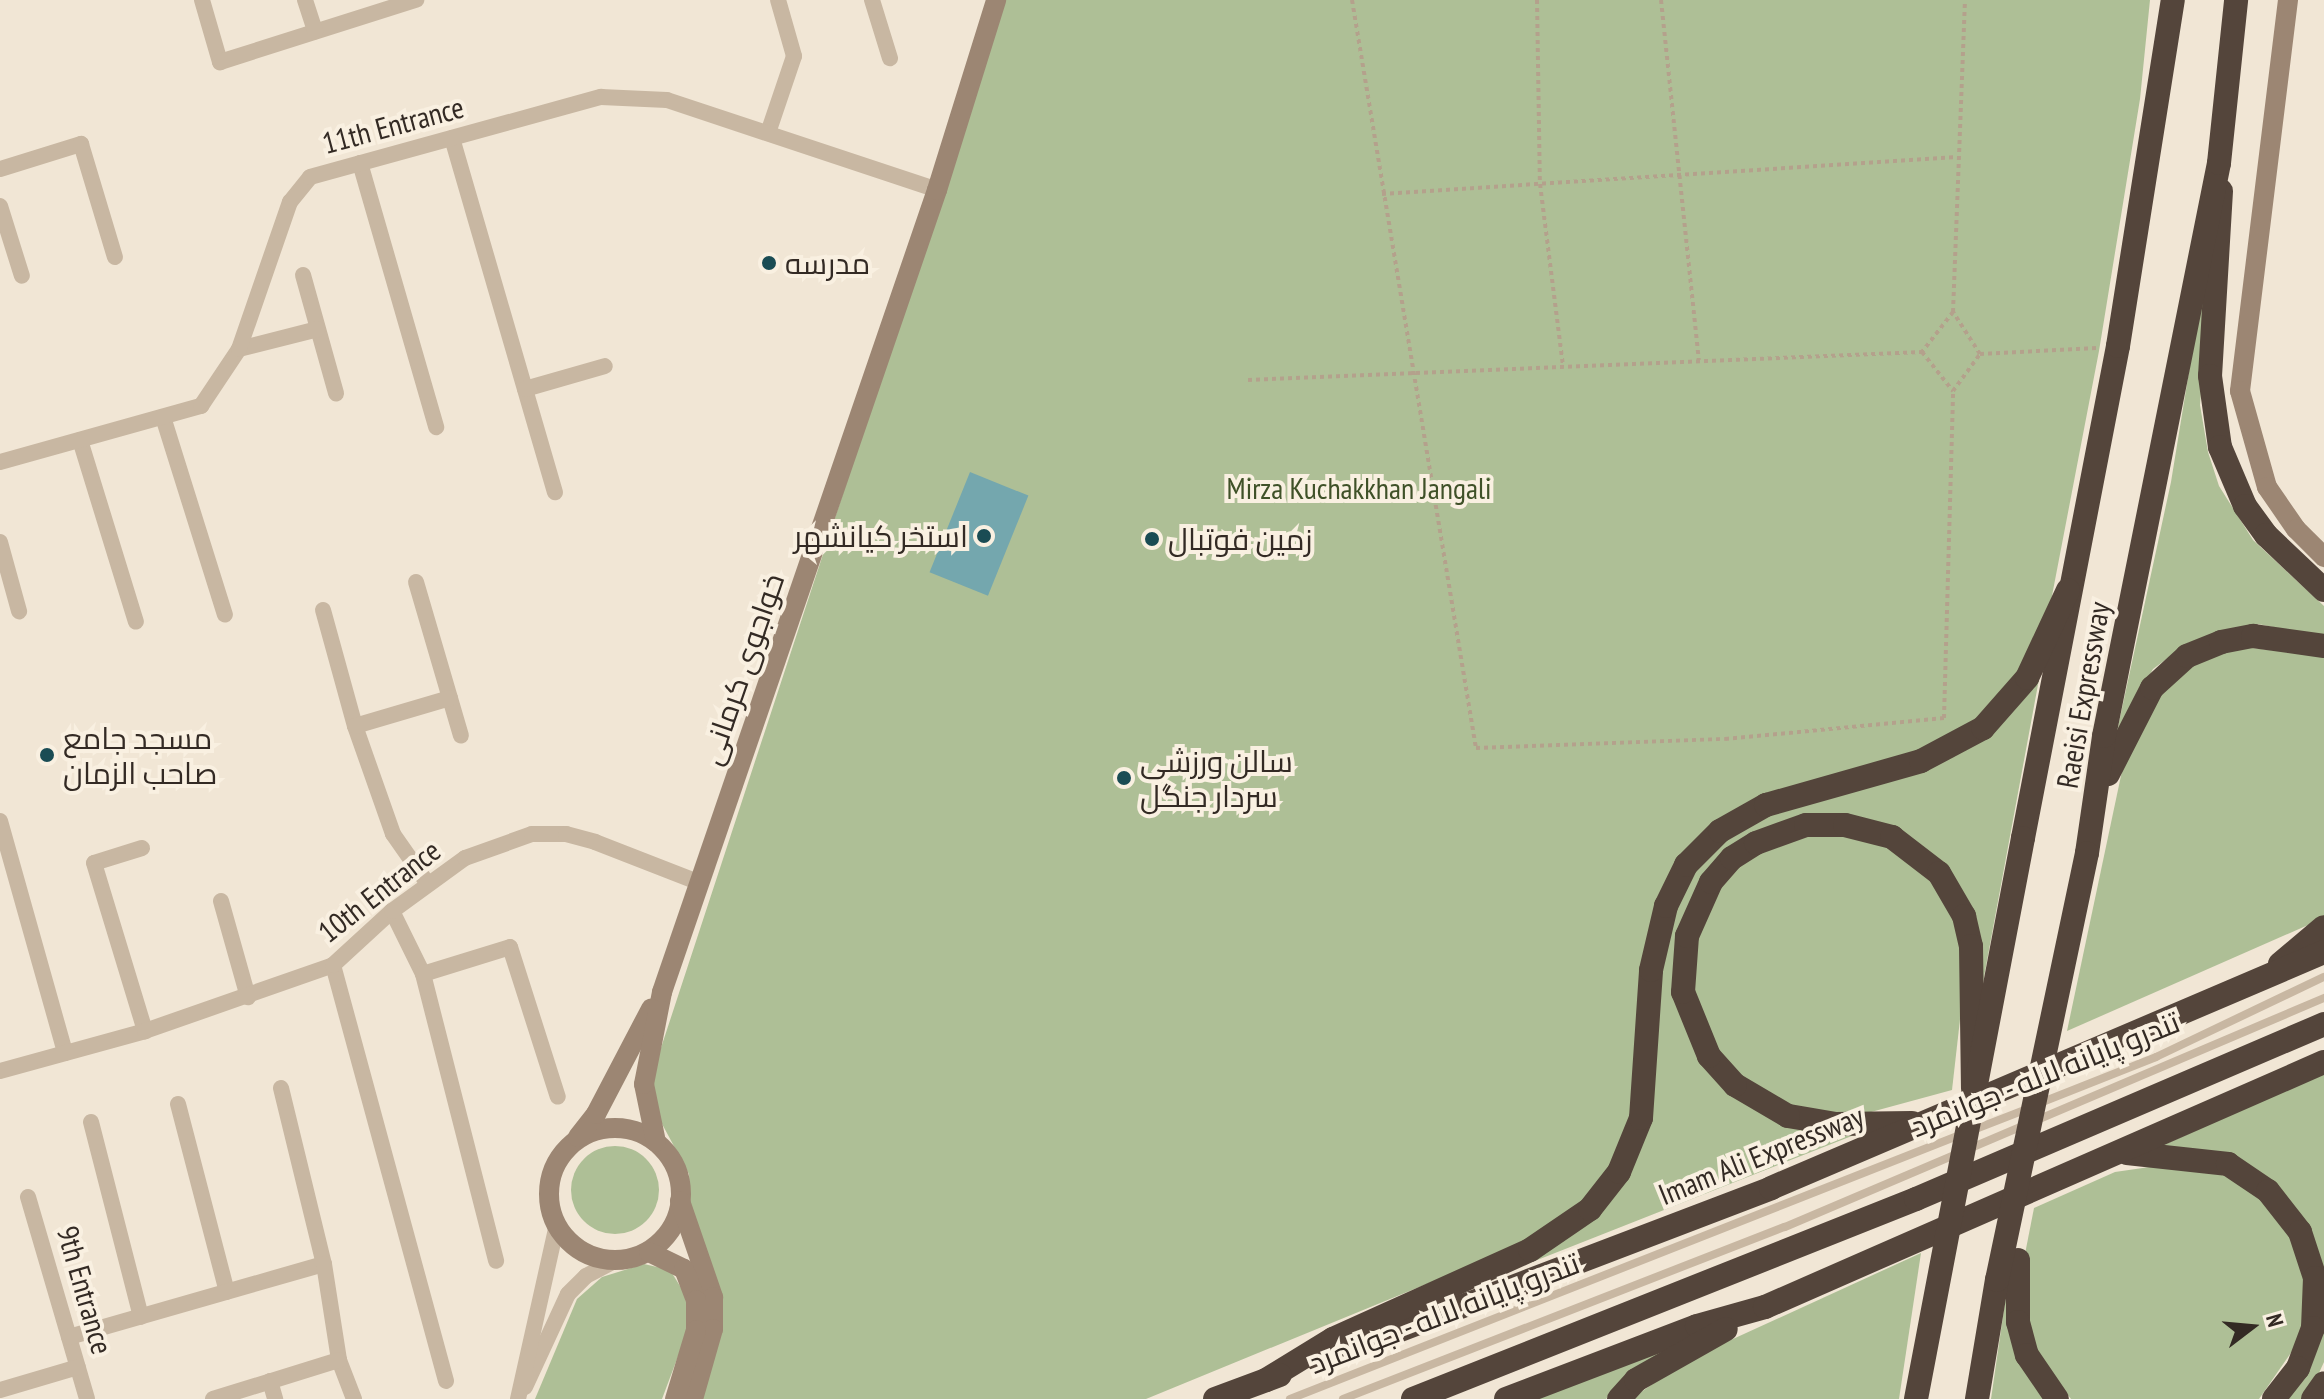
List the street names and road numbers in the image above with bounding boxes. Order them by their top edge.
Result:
street label: 11th Entrance [318,89,468,161]
street label: خواجوی کرمانی [692,569,792,769]
street label: Raeisi Expressway [2049,599,2117,791]
street label: 10th Entrance [311,832,447,950]
street label: تندرو پایانه لاله - جوانمرد [1904,1003,2186,1145]
street label: Imam Ali Expressway [1653,1097,1869,1213]
street label: 9th Entrance [50,1222,120,1358]
street label: تندرو پایانه لاله - جوانمرد [1303,1244,1585,1382]

